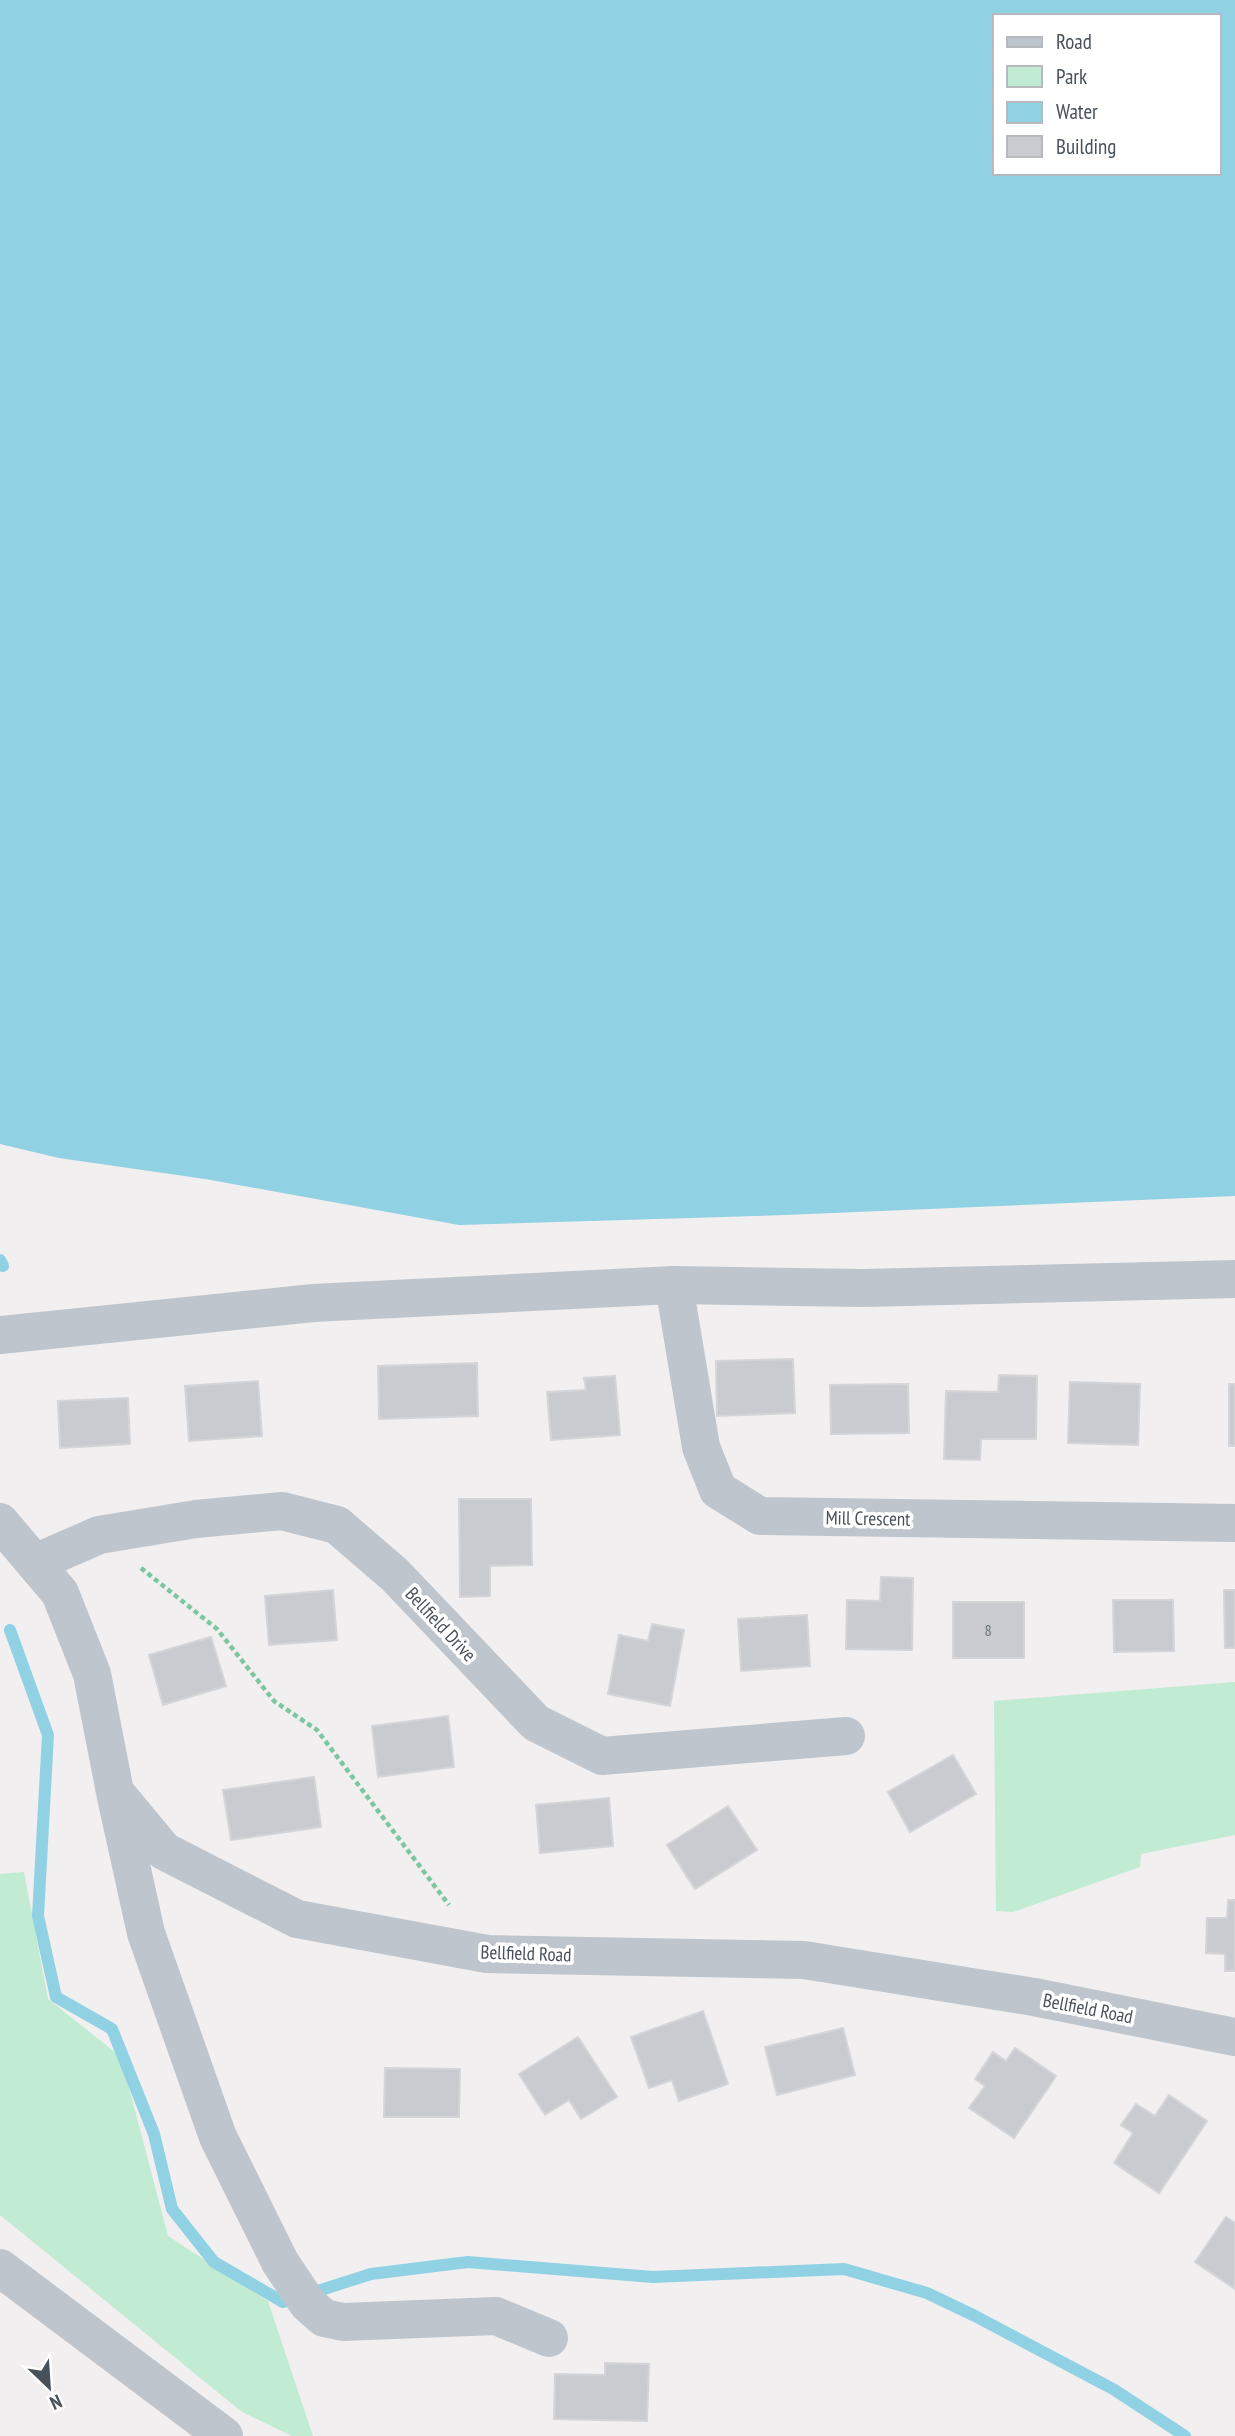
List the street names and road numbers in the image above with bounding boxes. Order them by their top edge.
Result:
street label: Mill Crescent [825,1505,911,1531]
street label: Bellfield Drive [401,1582,482,1666]
street label: Bellfield Road [480,1939,572,1967]
street label: Bellfield Road [1041,1988,1135,2028]

